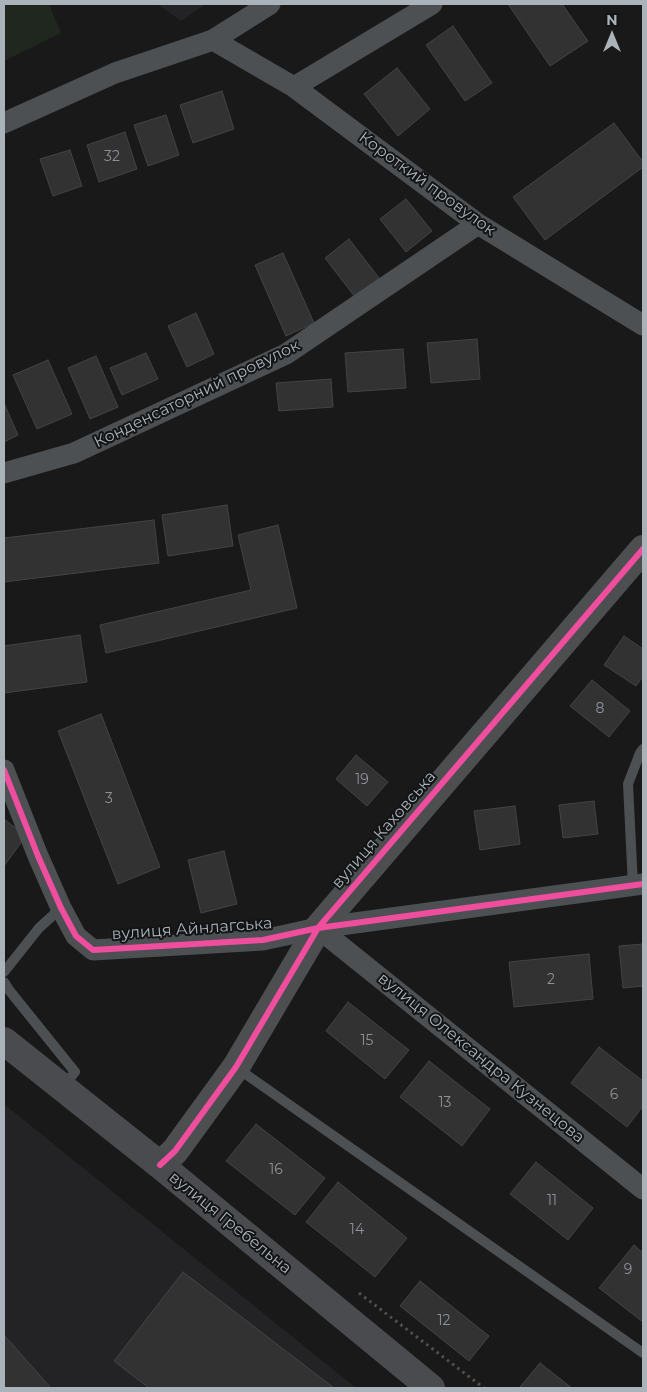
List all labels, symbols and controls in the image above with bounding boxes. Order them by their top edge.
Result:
north arrow [587,10,637,60]
text: N [606,11,618,29]
street label: Короткий провулок [355,128,499,240]
house number: 32 [104,149,120,165]
street label: Конденсаторний провулок [91,336,303,452]
house number: 8 [596,701,604,717]
street label: вулиця Каховська [328,767,440,893]
house number: 19 [355,772,369,788]
house number: 3 [105,791,113,807]
street label: вулиця Айнлагська [111,914,273,944]
street label: вулиця Олександра Кузнецова [374,969,588,1147]
house number: 2 [547,972,555,988]
house number: 15 [361,1033,373,1049]
house number: 6 [610,1087,618,1103]
house number: 13 [439,1095,451,1111]
house number: 16 [269,1162,283,1178]
street label: вулиця Гребельна [165,1168,295,1278]
house number: 11 [547,1193,557,1209]
house number: 14 [350,1222,364,1238]
house number: 9 [624,1262,632,1278]
house number: 12 [437,1313,451,1329]

